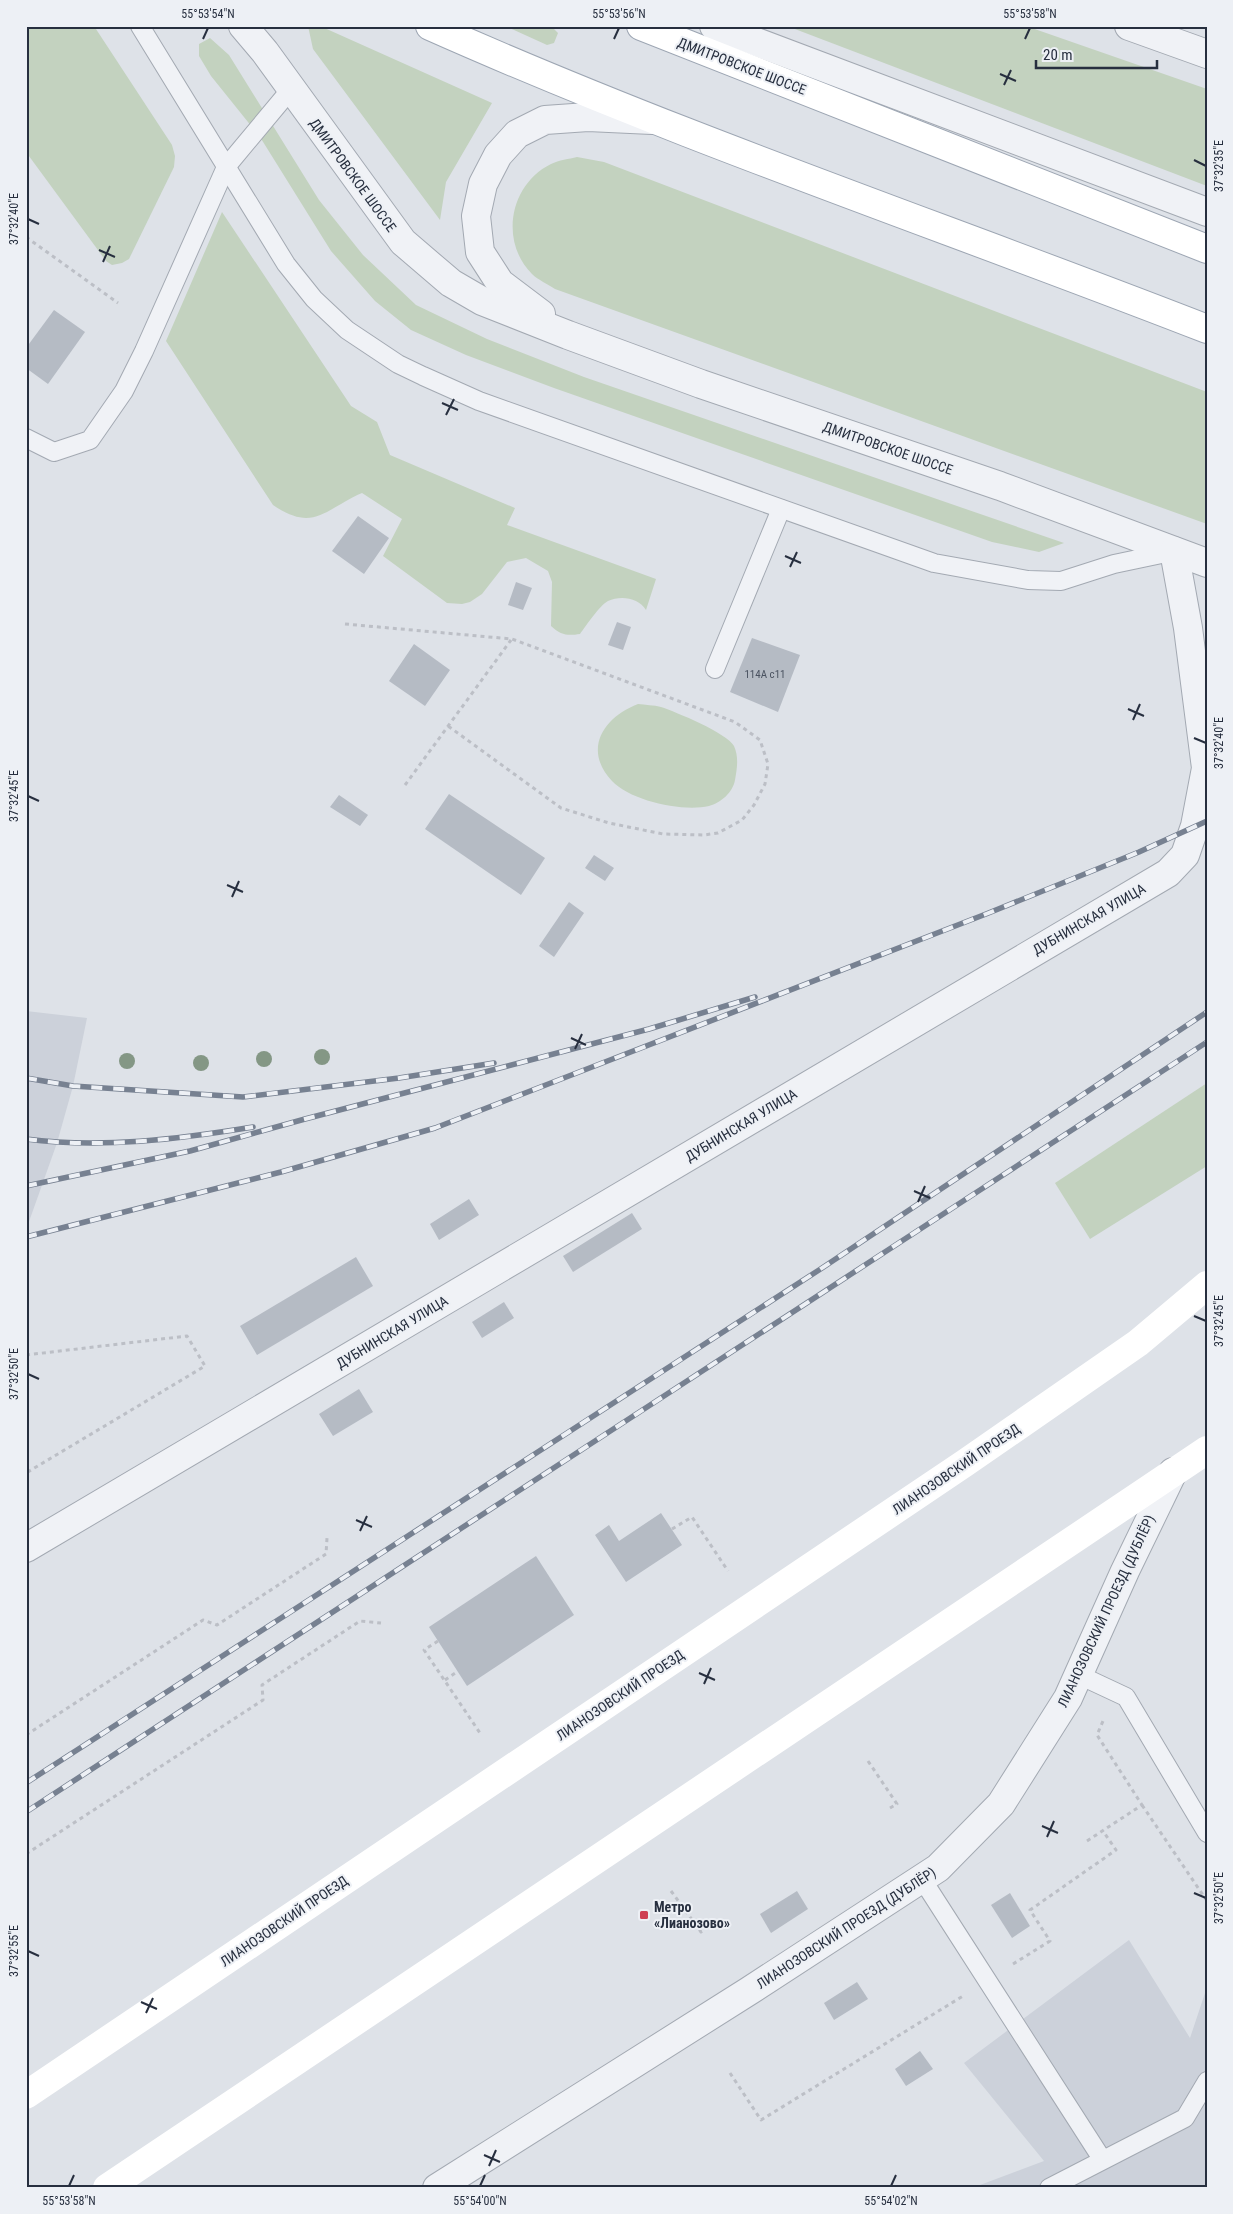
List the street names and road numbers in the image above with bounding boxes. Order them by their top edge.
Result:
street label: ДМИТРОВСКОЕ ШОССЕ [676,34,808,98]
street label: ДМИТРОВСКОЕ ШОССЕ [306,115,400,235]
street label: ДМИТРОВСКОЕ ШОССЕ [821,418,955,478]
street label: ДУБНИНСКАЯ УЛИЦА [1030,880,1148,958]
street label: ДУБНИНСКАЯ УЛИЦА [682,1085,800,1165]
street label: ДУБНИНСКАЯ УЛИЦА [333,1292,451,1372]
street label: ЛИАНОЗОВСКИЙ ПРОЕЗД [889,1420,1023,1518]
street label: ЛИАНОЗОВСКИЙ ПРОЕЗД (ДУБЛЁР) [1054,1512,1159,1710]
street label: ЛИАНОЗОВСКИЙ ПРОЕЗД [553,1646,687,1744]
street label: ЛИАНОЗОВСКИЙ ПРОЕЗД (ДУБЛЁР) [753,1864,939,1993]
street label: ЛИАНОЗОВСКИЙ ПРОЕЗД [217,1872,351,1970]

